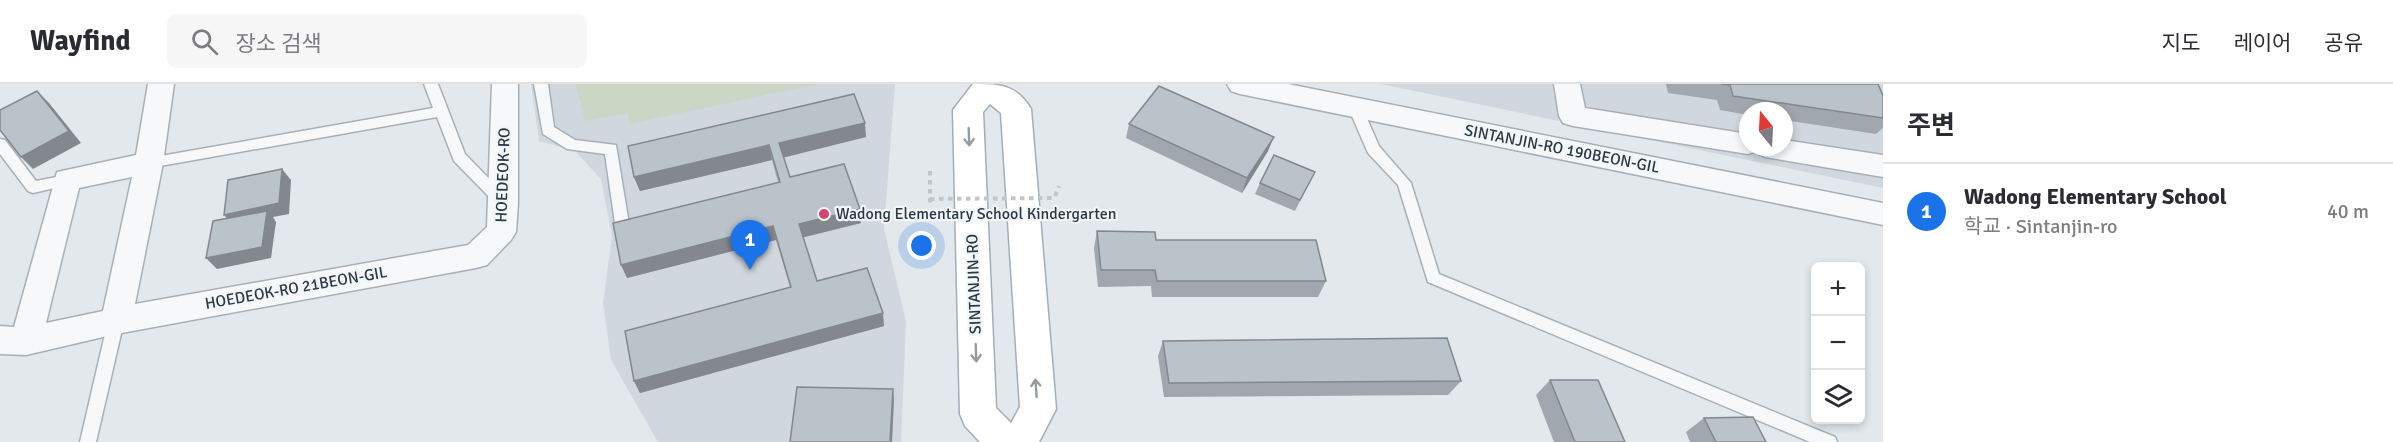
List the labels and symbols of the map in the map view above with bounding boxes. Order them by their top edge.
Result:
north arrow [1739,102,1793,156]
street label: SINTANJIN-RO 190BEON-GIL [1463,120,1661,178]
street label: HOEDEOK-RO [491,127,515,223]
one-way arrow [964,127,975,147]
place label: Wadong Elementary School Kindergarten [836,204,1116,224]
marker: Wadong Elementary School Kindergarten [817,207,831,221]
pin: 1 [730,220,770,270]
your location [907,231,936,260]
street label: SINTANJIN-RO [962,234,986,334]
street label: HOEDEOK-RO 21BEON-GIL [203,262,389,314]
one-way arrow [971,343,982,363]
one-way arrow [1031,379,1042,399]

